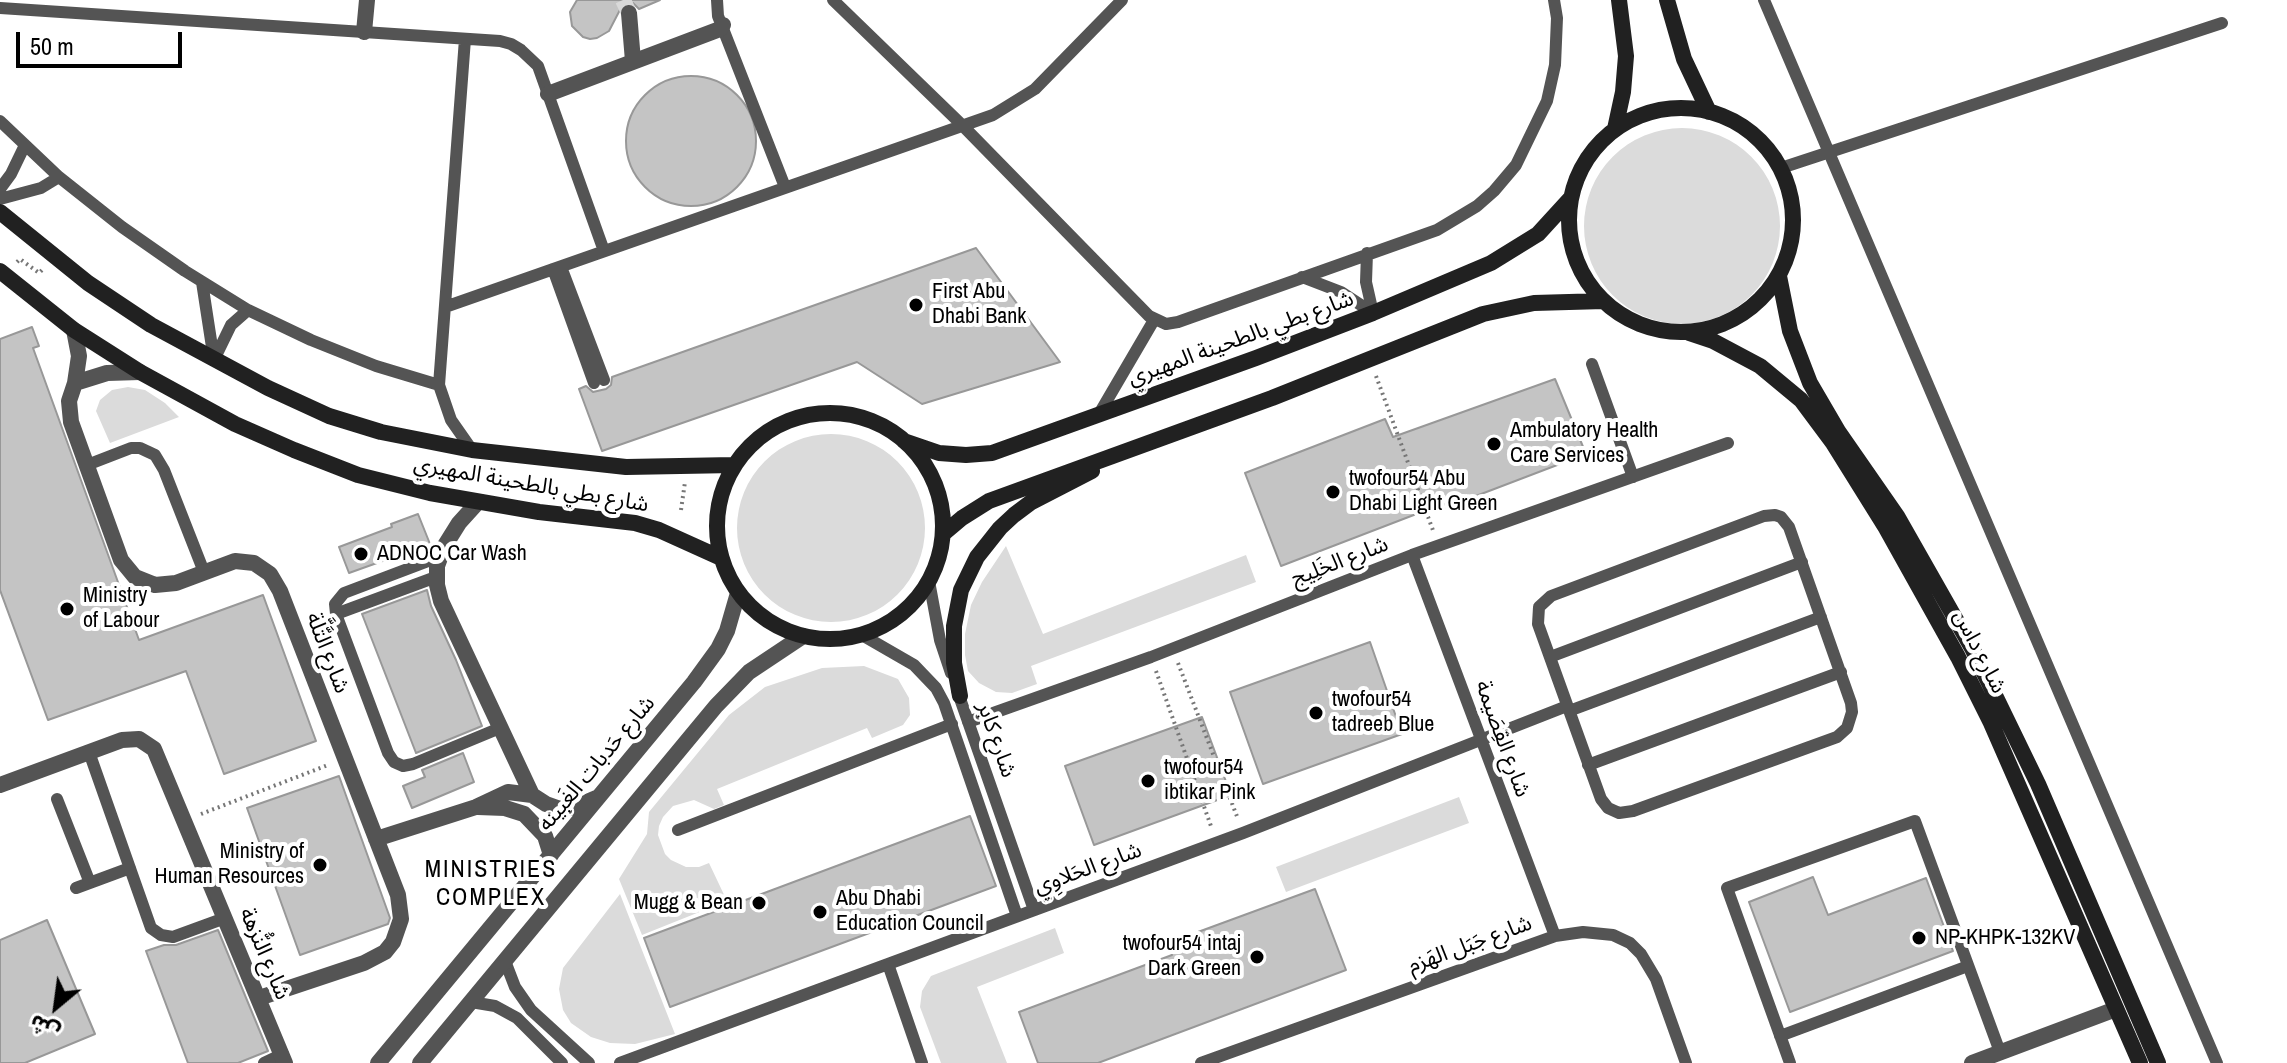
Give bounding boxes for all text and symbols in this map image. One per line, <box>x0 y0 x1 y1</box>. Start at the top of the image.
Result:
scale bar <box>20 16 186 66</box>
text: 50 m <box>30 30 74 62</box>
place label: First Abu Dhabi Bank <box>932 279 1026 330</box>
street label: شارع بطي بالطحينة المهيري <box>1125 286 1357 392</box>
marker: First Abu Dhabi Bank <box>907 296 925 314</box>
place label: Ambulatory Health Care Services <box>1510 418 1658 470</box>
marker: Ambulatory Health Care Services <box>1485 435 1503 453</box>
street label: شارع بطي بالطحينة المهيري <box>411 451 651 519</box>
place label: twofour54 Abu Dhabi Light Green <box>1349 466 1497 518</box>
marker: twofour54 Abu Dhabi Light Green <box>1324 483 1342 501</box>
street label: شارع الخَلِيج <box>1288 531 1392 593</box>
place label: ADNOC Car Wash <box>377 541 527 567</box>
marker: ADNOC Car Wash <box>352 545 370 563</box>
place label: Ministry of Labour <box>83 583 159 634</box>
marker: Ministry of Labour <box>58 600 76 618</box>
street label: شارع داس <box>1947 606 2011 698</box>
street label: شارع التَّلَّة <box>300 609 354 697</box>
street label: شارع القِصَيمة <box>1469 677 1535 801</box>
place label: twofour54 tadreeb Blue <box>1332 687 1434 738</box>
street label: شارع حَدبات الغَبينه <box>533 691 661 837</box>
street label: شارع كابر <box>971 699 1021 781</box>
marker: twofour54 tadreeb Blue <box>1307 704 1325 722</box>
place label: twofour54 ibtikar Pink <box>1164 755 1255 806</box>
marker: twofour54 ibtikar Pink <box>1139 772 1157 790</box>
street label: شارع الحَلاوِي <box>1031 837 1145 901</box>
place label: Ministry of Human Resources <box>155 839 304 890</box>
marker: Ministry of Human Resources <box>311 856 329 874</box>
district label: MINISTRIES COMPLEX <box>425 857 557 913</box>
place label: Abu Dhabi Education Council <box>836 886 983 938</box>
place label: Mugg & Bean <box>634 890 743 916</box>
marker: Mugg & Bean <box>750 894 768 912</box>
marker: Abu Dhabi Education Council <box>811 903 829 921</box>
street label: شارع النُّزهة <box>233 904 295 1004</box>
street label: شارع جَبَل الهَزم <box>1404 910 1536 980</box>
place label: NP-KHPK-132KV <box>1935 925 2075 951</box>
marker: NP-KHPK-132KV <box>1910 929 1928 947</box>
place label: twofour54 intaj Dark Green <box>1123 931 1241 982</box>
marker: twofour54 intaj Dark Green <box>1248 948 1266 966</box>
north arrow <box>16 967 96 1047</box>
text: ش <box>24 1008 65 1048</box>

